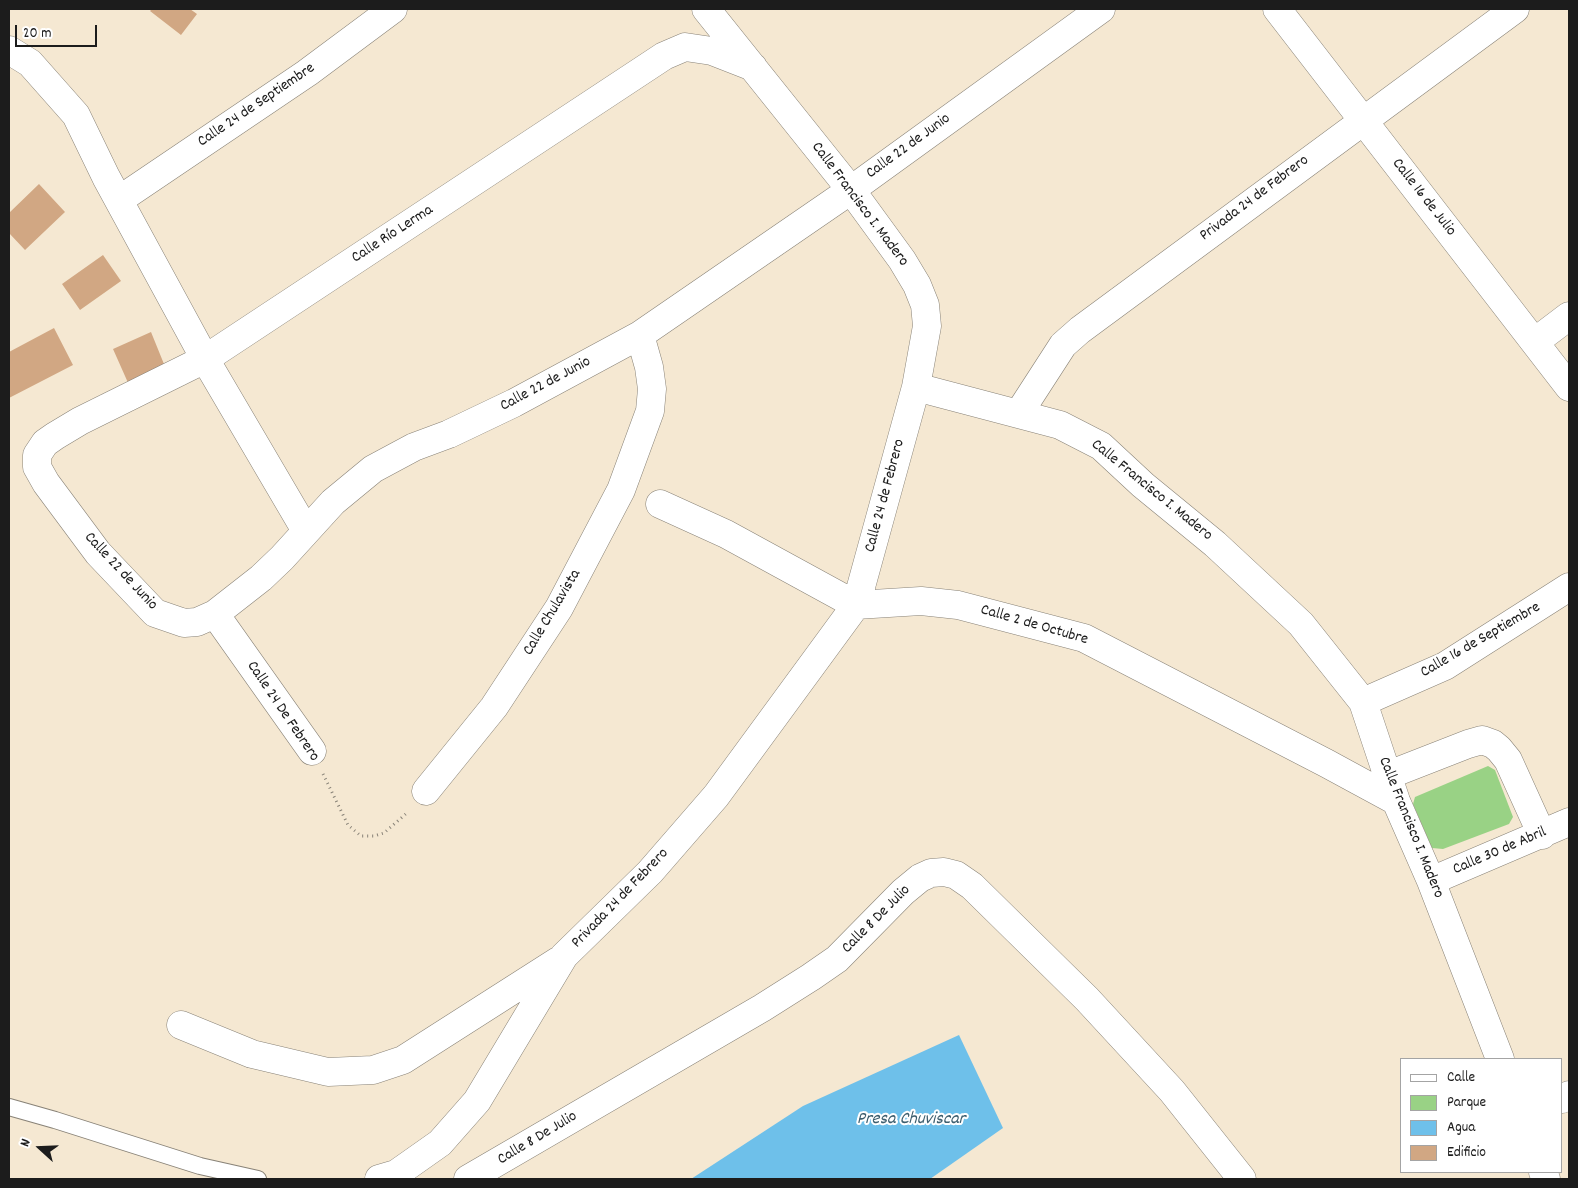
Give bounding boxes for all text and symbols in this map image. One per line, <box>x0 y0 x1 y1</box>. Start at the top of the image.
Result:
scale bar <box>18 15 100 47</box>
text: 20 m <box>23 23 51 45</box>
street label: Calle 24 de Septiembre <box>195 60 319 152</box>
street label: Calle 22 de Junio <box>863 110 955 184</box>
street label: Calle Francisco I. Madero <box>806 139 912 271</box>
street label: Privada 24 de Febrero <box>1197 152 1313 246</box>
street label: Calle 16 de Julio <box>1387 155 1459 241</box>
street label: Calle Río Lerma <box>349 202 437 268</box>
street label: Calle 22 de Junio <box>497 353 595 417</box>
street label: Calle Francisco I. Madero <box>1086 436 1216 546</box>
street label: Calle 24 de Febrero <box>862 437 910 555</box>
street label: Calle 22 de Junio <box>79 529 161 615</box>
street label: Calle Chulavista <box>520 567 586 659</box>
street label: Calle 16 de Septiembre <box>1418 599 1544 683</box>
street label: Calle 2 de Octubre <box>978 601 1090 651</box>
street label: Calle 24 De Febrero <box>241 658 323 766</box>
street label: Calle Francisco I. Madero <box>1373 755 1447 901</box>
street label: Calle 30 de Abril <box>1450 824 1550 880</box>
street label: Privada 24 de Febrero <box>568 845 674 953</box>
street label: Calle 8 De Julio <box>839 882 915 958</box>
legend <box>1400 1058 1563 1173</box>
text: Calle <box>1447 1067 1475 1089</box>
text: Parque <box>1447 1092 1486 1114</box>
street label: Calle 8 De Julio <box>495 1108 581 1170</box>
water label: Presa Chuviscar <box>857 1110 965 1132</box>
text: Agua <box>1447 1117 1475 1139</box>
north arrow <box>15 1123 65 1173</box>
text: N <box>15 1136 36 1150</box>
text: Edificio <box>1447 1142 1486 1164</box>

